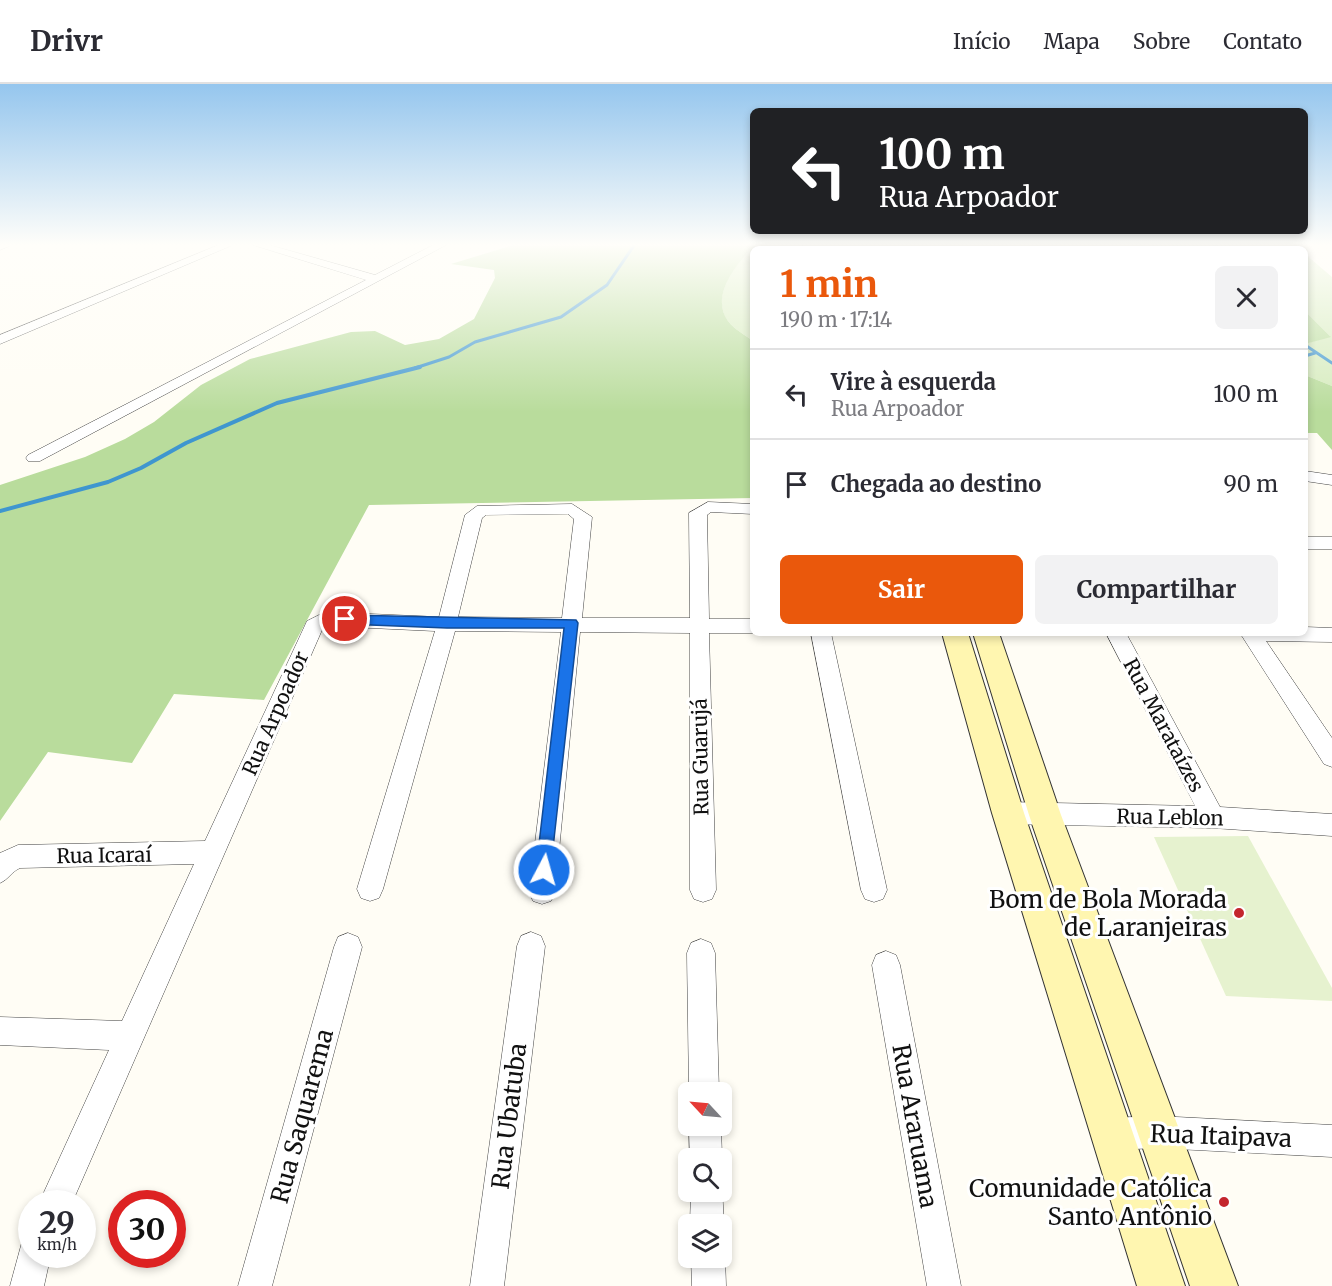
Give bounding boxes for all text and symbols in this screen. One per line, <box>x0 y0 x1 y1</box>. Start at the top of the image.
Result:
text: Drivr <box>30 23 103 59</box>
text: Início <box>953 28 1011 55</box>
text: Mapa <box>1044 28 1100 55</box>
text: Sobre <box>1133 28 1190 55</box>
text: Contato <box>1223 28 1302 55</box>
text: 100 m <box>879 128 1005 180</box>
icon: left <box>780 132 858 210</box>
text: Rua Arpoador <box>879 180 1059 214</box>
text: 1 min <box>780 262 878 307</box>
button: close <box>1215 266 1278 329</box>
text: 190 m · 17:14 <box>780 307 892 332</box>
text: Vire à esquerda <box>831 368 996 396</box>
icon: left <box>780 378 813 411</box>
text: 100 m <box>1213 380 1278 408</box>
text: Rua Arpoador <box>831 396 964 421</box>
icon: arrive <box>780 468 813 501</box>
text: Chegada ao destino <box>831 470 1041 498</box>
text: 90 m <box>1223 470 1278 498</box>
button: Sair <box>780 555 1023 624</box>
button: Compartilhar <box>1035 555 1278 624</box>
pin <box>319 593 370 644</box>
icon: arrive <box>328 602 361 635</box>
street label: Rua Arpoador <box>236 647 314 779</box>
street label: Rua Marataízes <box>1118 654 1210 796</box>
street label: Rua Guarujá <box>686 698 714 816</box>
street label: Rua Leblon <box>1116 804 1224 830</box>
position arrow <box>512 838 576 902</box>
street label: Rua Icaraí <box>56 842 152 868</box>
place label: Bom de Bola Morada de Laranjeiras <box>989 884 1227 943</box>
marker: Bom de Bola Morada de Laranjeiras <box>1232 906 1246 920</box>
street label: Rua Saquarema <box>264 1025 340 1207</box>
street label: Rua Ubatuba <box>485 1041 533 1191</box>
street label: Rua Araruama <box>885 1042 945 1210</box>
north arrow <box>678 1082 732 1136</box>
map controls <box>678 1082 732 1268</box>
street label: Rua Itaipava <box>1150 1118 1293 1154</box>
button: search <box>678 1148 732 1202</box>
place label: Comunidade Católica Santo Antônio <box>969 1173 1212 1232</box>
speed limit sign: 30 <box>108 1190 186 1268</box>
marker: Comunidade Católica Santo Antônio <box>1217 1195 1231 1209</box>
text: 29 <box>39 1203 75 1241</box>
button: layers <box>678 1214 732 1268</box>
text: km/h <box>37 1235 77 1254</box>

